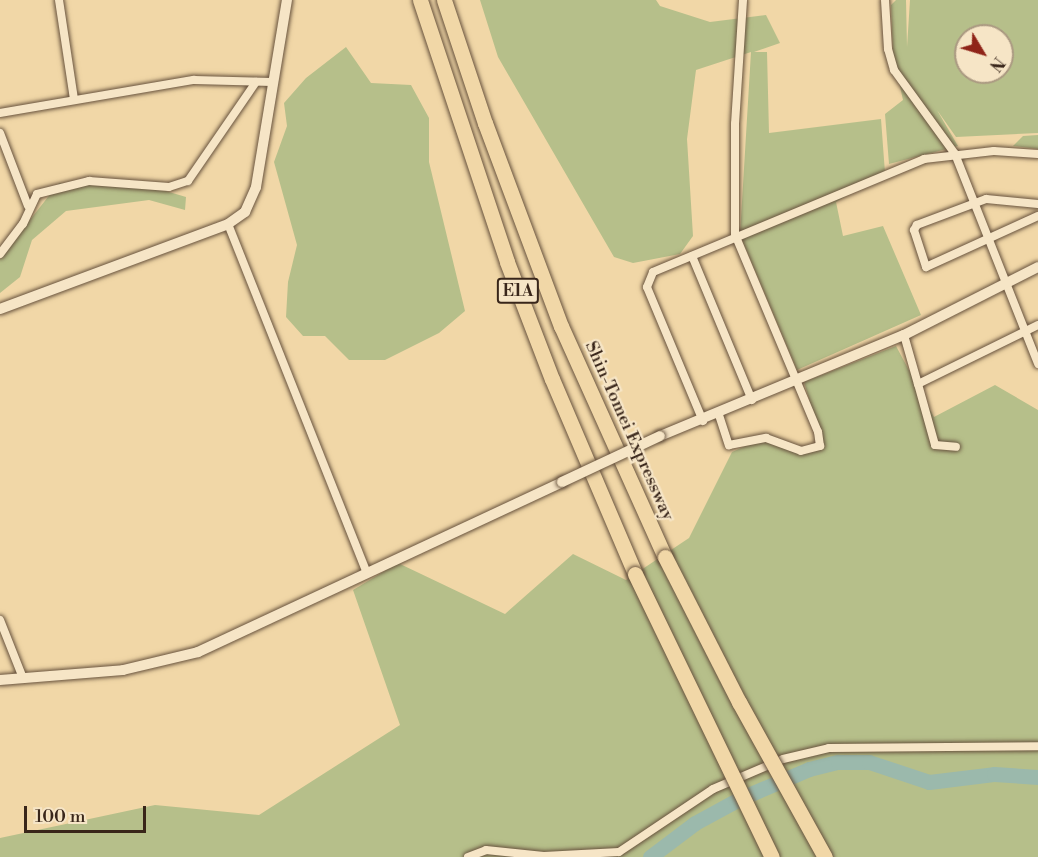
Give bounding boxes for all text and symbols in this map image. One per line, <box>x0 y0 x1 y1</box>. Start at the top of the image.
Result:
north arrow <box>954 24 1014 84</box>
text: N <box>985 53 1008 75</box>
road number: E1A <box>496 278 540 304</box>
street label: Shin-Tomei Expressway <box>580 338 678 524</box>
scale bar <box>27 794 148 832</box>
text: 100 m <box>35 805 86 828</box>

